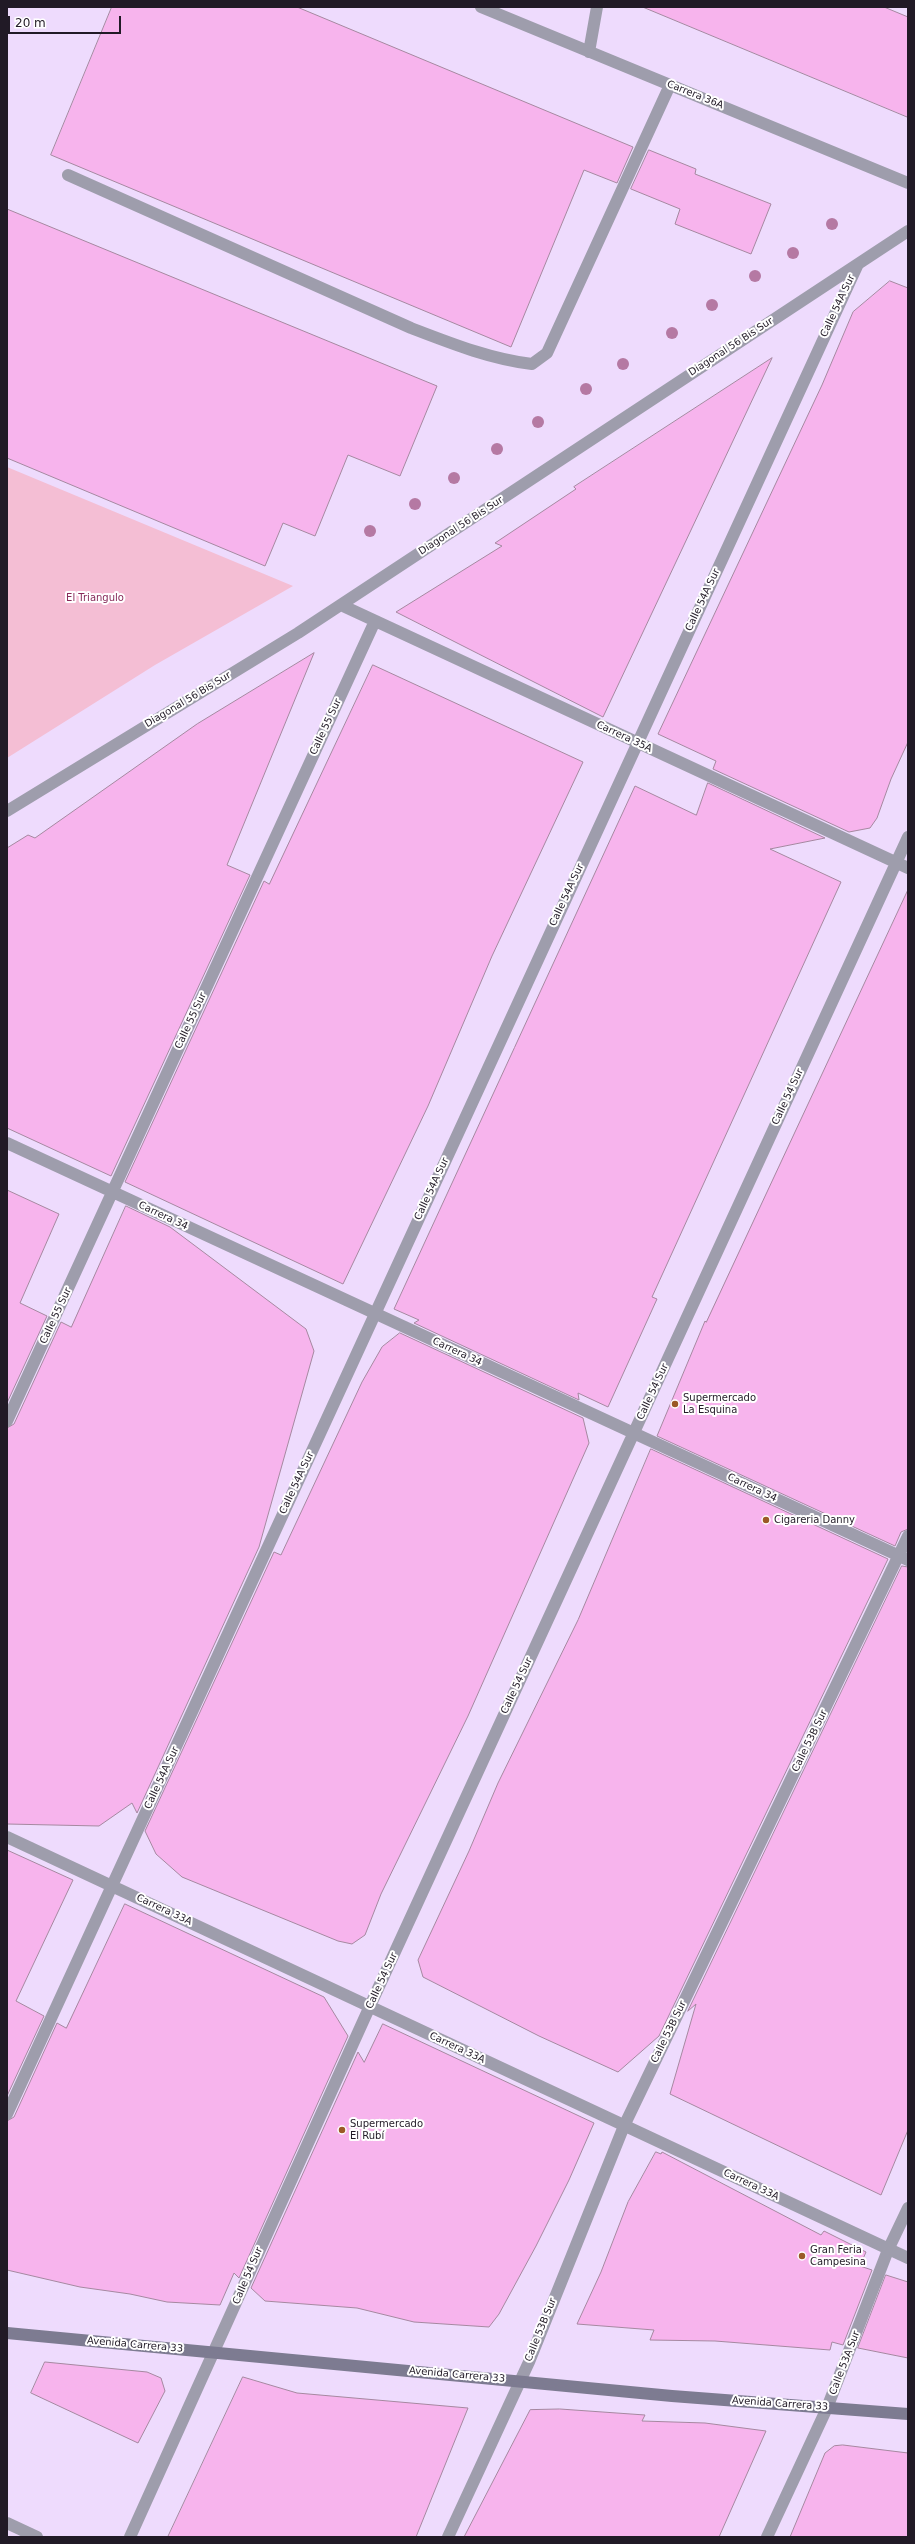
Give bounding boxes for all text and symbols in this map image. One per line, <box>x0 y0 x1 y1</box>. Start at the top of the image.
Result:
scale bar <box>10 8 123 34</box>
text: 20 m <box>15 16 46 30</box>
street label: Carrera 36A <box>665 78 725 112</box>
street label: Calle 54A Sur <box>818 273 858 339</box>
street label: Diagonal 56 Bis Sur <box>687 315 775 379</box>
street label: Diagonal 56 Bis Sur <box>417 494 505 558</box>
street label: Calle 54A Sur <box>683 567 723 633</box>
park label: El Triangulo <box>66 592 124 604</box>
street label: Diagonal 56 Bis Sur <box>143 670 233 730</box>
street label: Calle 55 Sur <box>308 697 344 757</box>
street label: Carrera 35A <box>594 719 654 755</box>
street label: Calle 54A Sur <box>547 862 587 928</box>
street label: Calle 55 Sur <box>173 991 209 1051</box>
street label: Calle 54 Sur <box>770 1067 806 1127</box>
street label: Calle 54A Sur <box>412 1156 452 1222</box>
street label: Carrera 34 <box>136 1199 190 1233</box>
street label: Calle 55 Sur <box>38 1286 74 1346</box>
street label: Carrera 34 <box>430 1335 484 1369</box>
street label: Calle 54 Sur <box>635 1362 671 1422</box>
place label: Supermercado La Esquina <box>683 1392 756 1416</box>
marker: Supermercado La Esquina <box>670 1399 680 1409</box>
street label: Calle 54A Sur <box>277 1450 317 1516</box>
street label: Carrera 34 <box>725 1471 779 1505</box>
place label: Cigareria Danny <box>774 1514 855 1526</box>
marker: Cigareria Danny <box>761 1515 771 1525</box>
street label: Calle 54 Sur <box>499 1656 535 1716</box>
street label: Calle 53B Sur <box>790 1708 830 1774</box>
street label: Calle 54A Sur <box>142 1745 182 1811</box>
street label: Carrera 33A <box>134 1892 194 1928</box>
street label: Calle 54 Sur <box>364 1951 400 2011</box>
street label: Calle 53B Sur <box>649 1999 689 2065</box>
street label: Carrera 33A <box>427 2030 487 2066</box>
place label: Supermercado El Rubí <box>350 2118 423 2142</box>
marker: Supermercado El Rubí <box>337 2125 347 2135</box>
street label: Carrera 33A <box>721 2167 781 2203</box>
place label: Gran Feria Campesina <box>810 2244 866 2268</box>
street label: Calle 54 Sur <box>231 2246 265 2306</box>
marker: Gran Feria Campesina <box>797 2251 807 2261</box>
street label: Calle 53B Sur <box>523 2296 559 2364</box>
street label: Calle 53A Sur <box>827 2329 863 2397</box>
street label: Avenida Carrera 33 <box>86 2335 184 2355</box>
street label: Avenida Carrera 33 <box>408 2365 506 2385</box>
street label: Avenida Carrera 33 <box>732 2395 828 2413</box>

